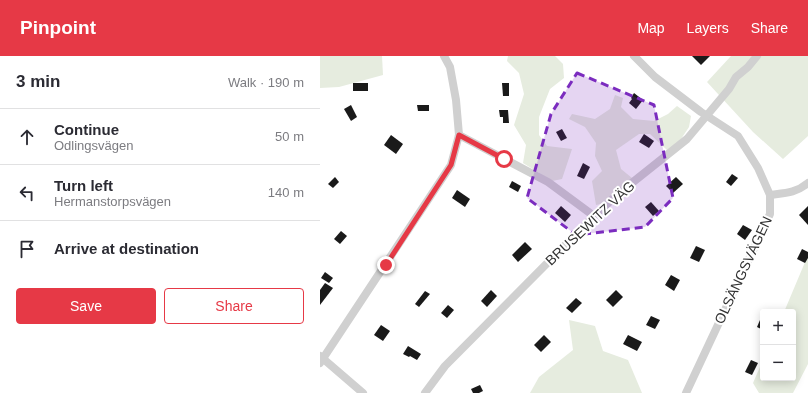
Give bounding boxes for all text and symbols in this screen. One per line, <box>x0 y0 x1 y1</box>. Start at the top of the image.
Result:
text: Pinpoint <box>20 17 96 38</box>
text: Map <box>637 20 665 36</box>
text: Layers <box>687 20 729 36</box>
text: Share <box>751 20 788 36</box>
text: 3 min <box>16 72 60 91</box>
text: Walk · 190 m <box>228 75 304 90</box>
text: Continue <box>54 121 119 138</box>
icon: ahead <box>16 126 38 148</box>
text: 50 m <box>275 129 304 144</box>
text: Odlingsvägen <box>54 138 134 153</box>
route start <box>495 150 513 168</box>
text: Turn left <box>54 177 113 194</box>
street label: BRUSEWITZ VÄG <box>542 178 638 268</box>
icon: left <box>16 182 38 204</box>
text: 140 m <box>268 185 304 200</box>
text: Hermanstorpsvägen <box>54 194 171 209</box>
street label: OLSÄNGSVÄGEN <box>711 214 775 326</box>
icon: arrive <box>16 238 38 260</box>
text: Arrive at destination <box>54 240 199 257</box>
route end <box>377 256 395 274</box>
button: Save <box>16 288 156 324</box>
button: Share <box>164 288 304 324</box>
map controls <box>760 309 796 381</box>
button: + <box>760 309 796 345</box>
button: − <box>760 345 796 381</box>

